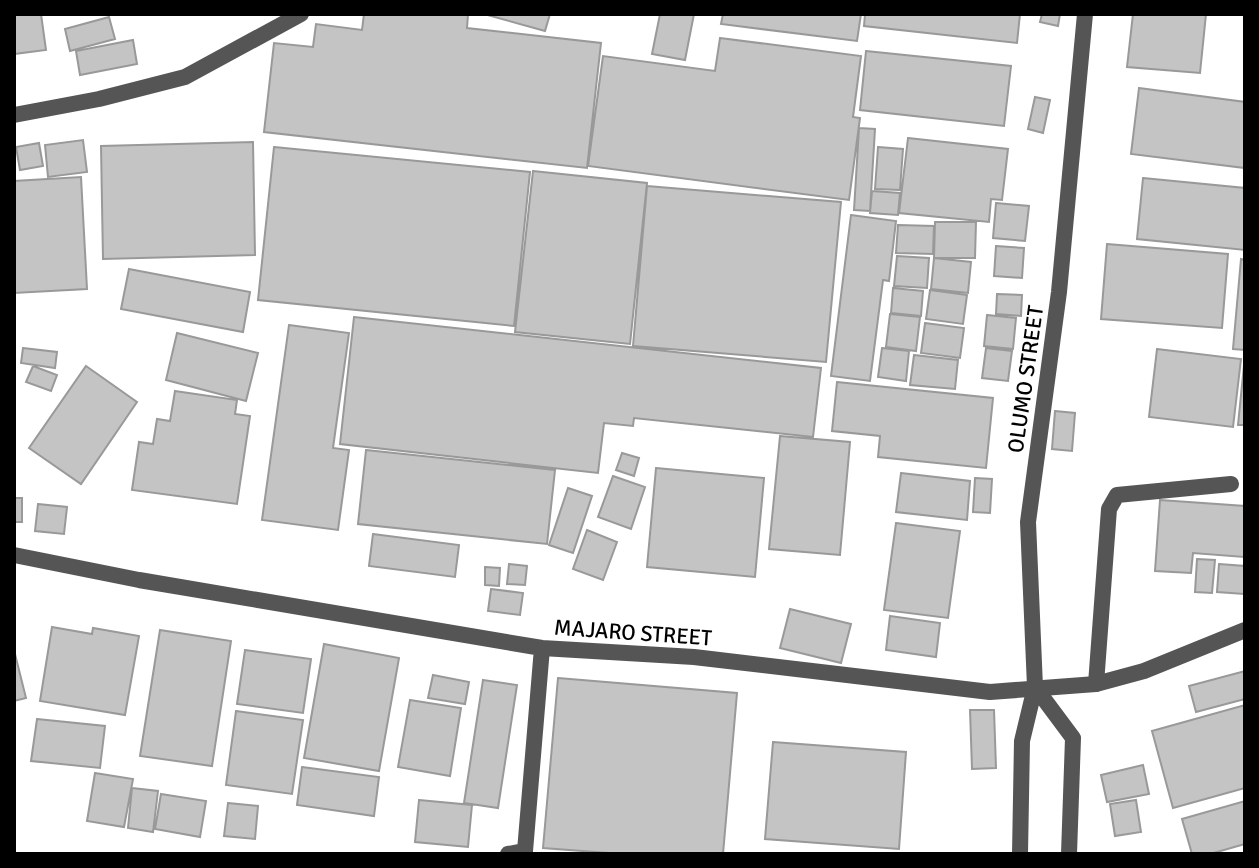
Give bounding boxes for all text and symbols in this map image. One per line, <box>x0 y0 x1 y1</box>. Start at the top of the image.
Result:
street label: OLUMO STREET <box>1002 304 1049 454</box>
street label: MAJARO STREET <box>553 614 713 651</box>

